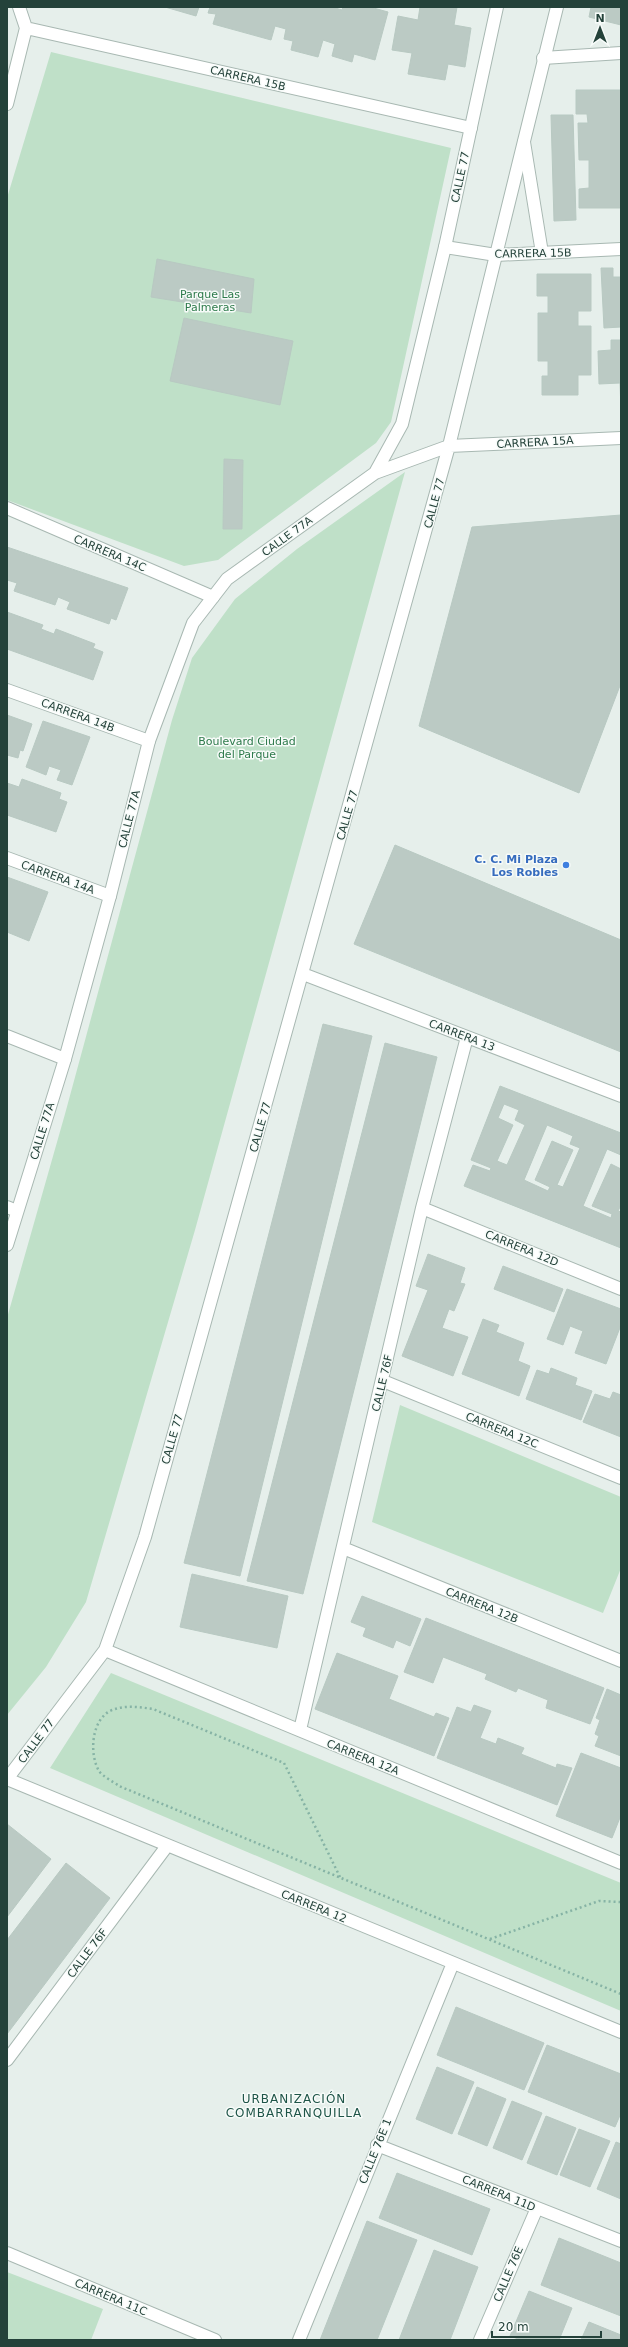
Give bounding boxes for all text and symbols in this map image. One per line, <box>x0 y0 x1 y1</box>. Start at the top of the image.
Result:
north arrow <box>580 8 620 48</box>
text: N <box>595 12 605 25</box>
street label: CARRERA 15B <box>209 63 287 94</box>
street label: CALLE 77 <box>449 150 472 204</box>
street label: CARRERA 15B <box>494 246 572 261</box>
park label: Parque Las Palmeras <box>180 288 240 314</box>
street label: CARRERA 15A <box>496 434 574 451</box>
street label: CALLE 77 <box>421 476 447 530</box>
street label: CALLE 77A <box>259 513 316 559</box>
street label: CARRERA 14C <box>72 532 148 575</box>
street label: CARRERA 14B <box>39 696 116 735</box>
park label: Boulevard Ciudad del Parque <box>198 735 296 761</box>
street label: CALLE 77A <box>116 788 143 850</box>
street label: CALLE 77 <box>334 788 361 842</box>
place label: C. C. Mi Plaza Los Robles <box>474 853 558 879</box>
street label: CARRERA 14A <box>19 858 97 897</box>
marker: C. C. Mi Plaza Los Robles <box>561 860 571 870</box>
street label: CARRERA 13 <box>427 1017 497 1054</box>
street label: CALLE 77A <box>28 1100 58 1161</box>
street label: CALLE 77 <box>247 1100 274 1154</box>
street label: CARRERA 12D <box>483 1228 560 1269</box>
street label: CALLE 76F <box>370 1353 395 1413</box>
street label: CARRERA 12C <box>464 1410 540 1451</box>
street label: CALLE 77 <box>159 1412 186 1466</box>
street label: CARRERA 12B <box>444 1585 520 1626</box>
street label: CALLE 77 <box>16 1717 57 1766</box>
street label: CARRERA 12A <box>325 1737 401 1778</box>
street label: CARRERA 12 <box>279 1887 349 1926</box>
street label: CALLE 76F <box>65 1926 110 1980</box>
district label: URBANIZACIÓN COMBARRANQUILLA <box>226 2091 362 2120</box>
street label: CALLE 76E 1 <box>356 2117 394 2186</box>
street label: CARRERA 11D <box>460 2173 537 2214</box>
street label: CALLE 76E <box>491 2245 526 2304</box>
street label: CARRERA 11C <box>73 2276 149 2319</box>
scale bar <box>492 2313 601 2339</box>
text: 20 m <box>498 2320 529 2334</box>

